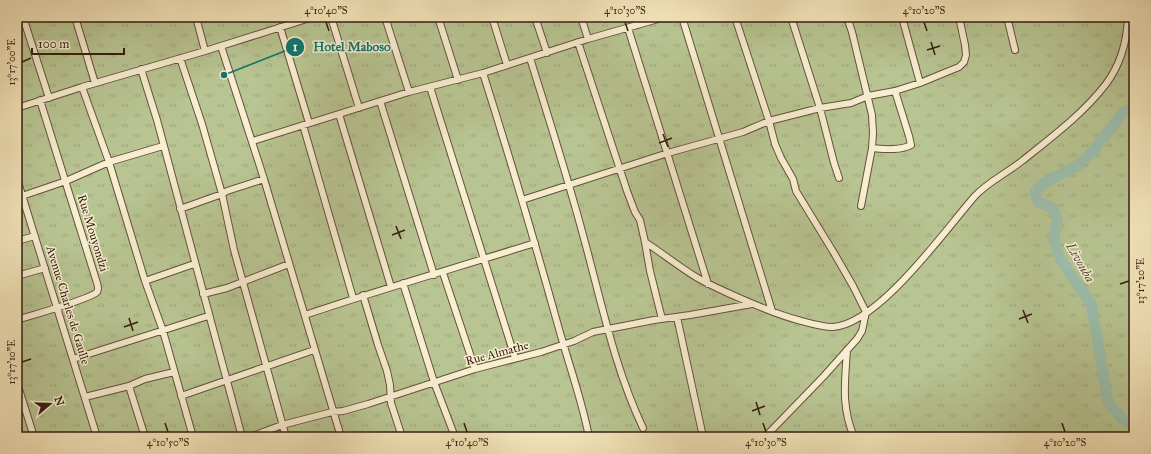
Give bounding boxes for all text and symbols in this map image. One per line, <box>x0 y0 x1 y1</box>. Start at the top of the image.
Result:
text: 4°10'40"S <box>304 5 348 17</box>
text: 4°10'30"S <box>604 5 646 17</box>
text: 4°10'20"S <box>903 5 946 17</box>
scale bar <box>32 30 124 56</box>
callout: Hotel Maboso <box>285 34 398 59</box>
text: 100 m <box>38 37 69 51</box>
text: 13°17'00"E <box>6 39 18 85</box>
text: Hotel Maboso <box>313 39 391 55</box>
text: 1 <box>293 40 298 54</box>
street label: Rue Mouyondzi <box>75 193 112 274</box>
water label: Livouba <box>1062 239 1098 285</box>
street label: Avenue Charles de Gaulle <box>43 243 93 366</box>
text: 13°17'20"E <box>1135 258 1147 304</box>
street label: Rue Almathe <box>464 338 530 368</box>
text: 13°17'10"E <box>6 340 18 384</box>
north arrow <box>30 384 70 424</box>
text: N <box>51 394 67 408</box>
text: 4°10'50"S <box>147 437 189 449</box>
text: 4°10'40"S <box>445 437 489 449</box>
text: 4°10'30"S <box>745 437 787 449</box>
text: 4°10'20"S <box>1044 437 1087 449</box>

